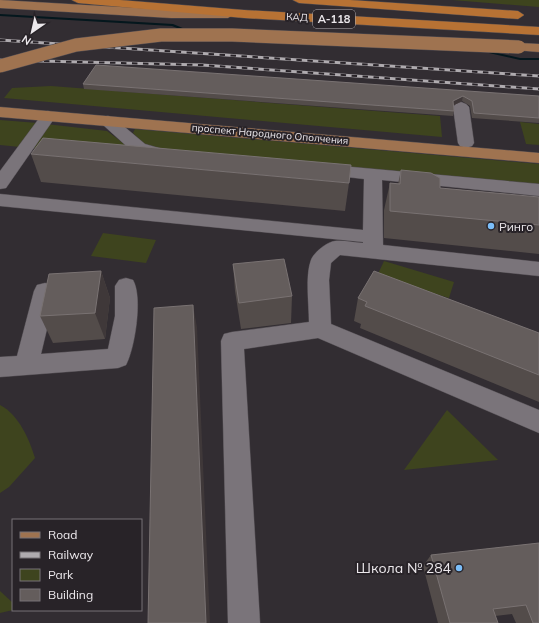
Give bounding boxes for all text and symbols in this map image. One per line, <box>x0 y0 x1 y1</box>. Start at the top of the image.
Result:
street label: КАД <box>286 10 308 24</box>
road number: А-118 <box>313 10 355 28</box>
north arrow <box>12 12 52 52</box>
text: N <box>19 32 34 48</box>
street label: проспект Народного Ополчения <box>191 121 349 147</box>
place label: Ринго <box>499 219 533 234</box>
marker: Ринго <box>486 221 496 231</box>
legend <box>12 519 142 611</box>
text: Road <box>48 527 77 542</box>
text: Railway <box>48 547 94 562</box>
place label: Школа № 284 <box>356 559 452 577</box>
marker: Школа № 284 <box>454 563 464 573</box>
text: Park <box>48 567 74 582</box>
text: Building <box>48 587 93 602</box>

